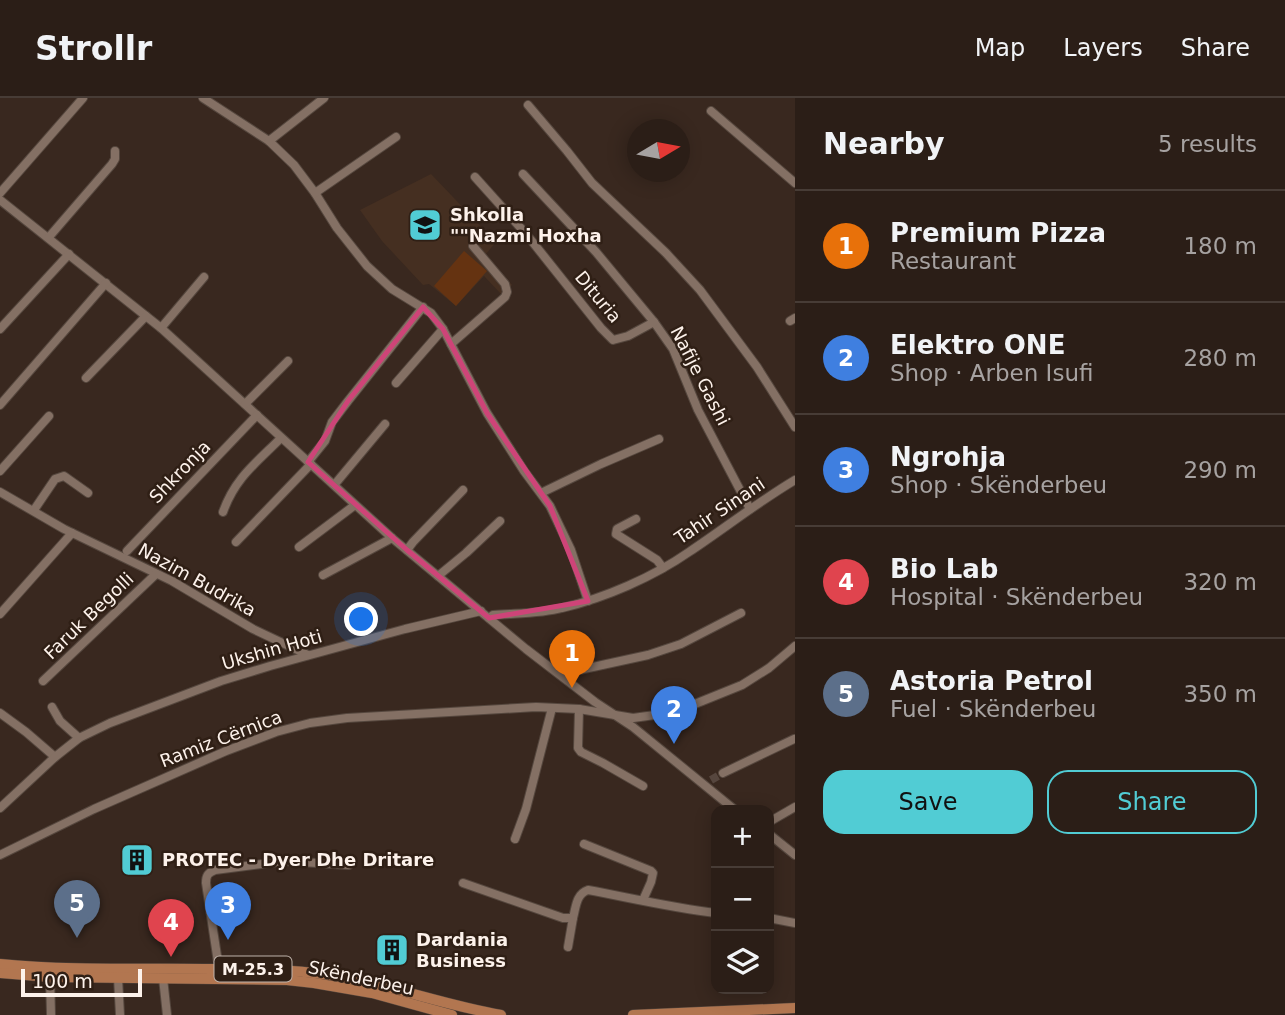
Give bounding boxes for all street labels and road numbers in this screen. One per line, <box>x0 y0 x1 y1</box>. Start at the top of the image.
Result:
street label: Dituria <box>571 267 626 327</box>
street label: Nafije Gashi <box>666 323 734 429</box>
street label: Shkronja <box>145 436 215 507</box>
street label: Tahir Sinani <box>670 473 769 549</box>
street label: Nazim Budrika <box>135 539 260 620</box>
street label: Faruk Begolli <box>40 568 138 663</box>
street label: Ukshin Hoti <box>219 625 324 674</box>
street label: Ramiz Cërnica <box>157 706 285 771</box>
road number: M-25.3 <box>215 956 292 982</box>
street label: Skënderbeu <box>306 956 416 999</box>

